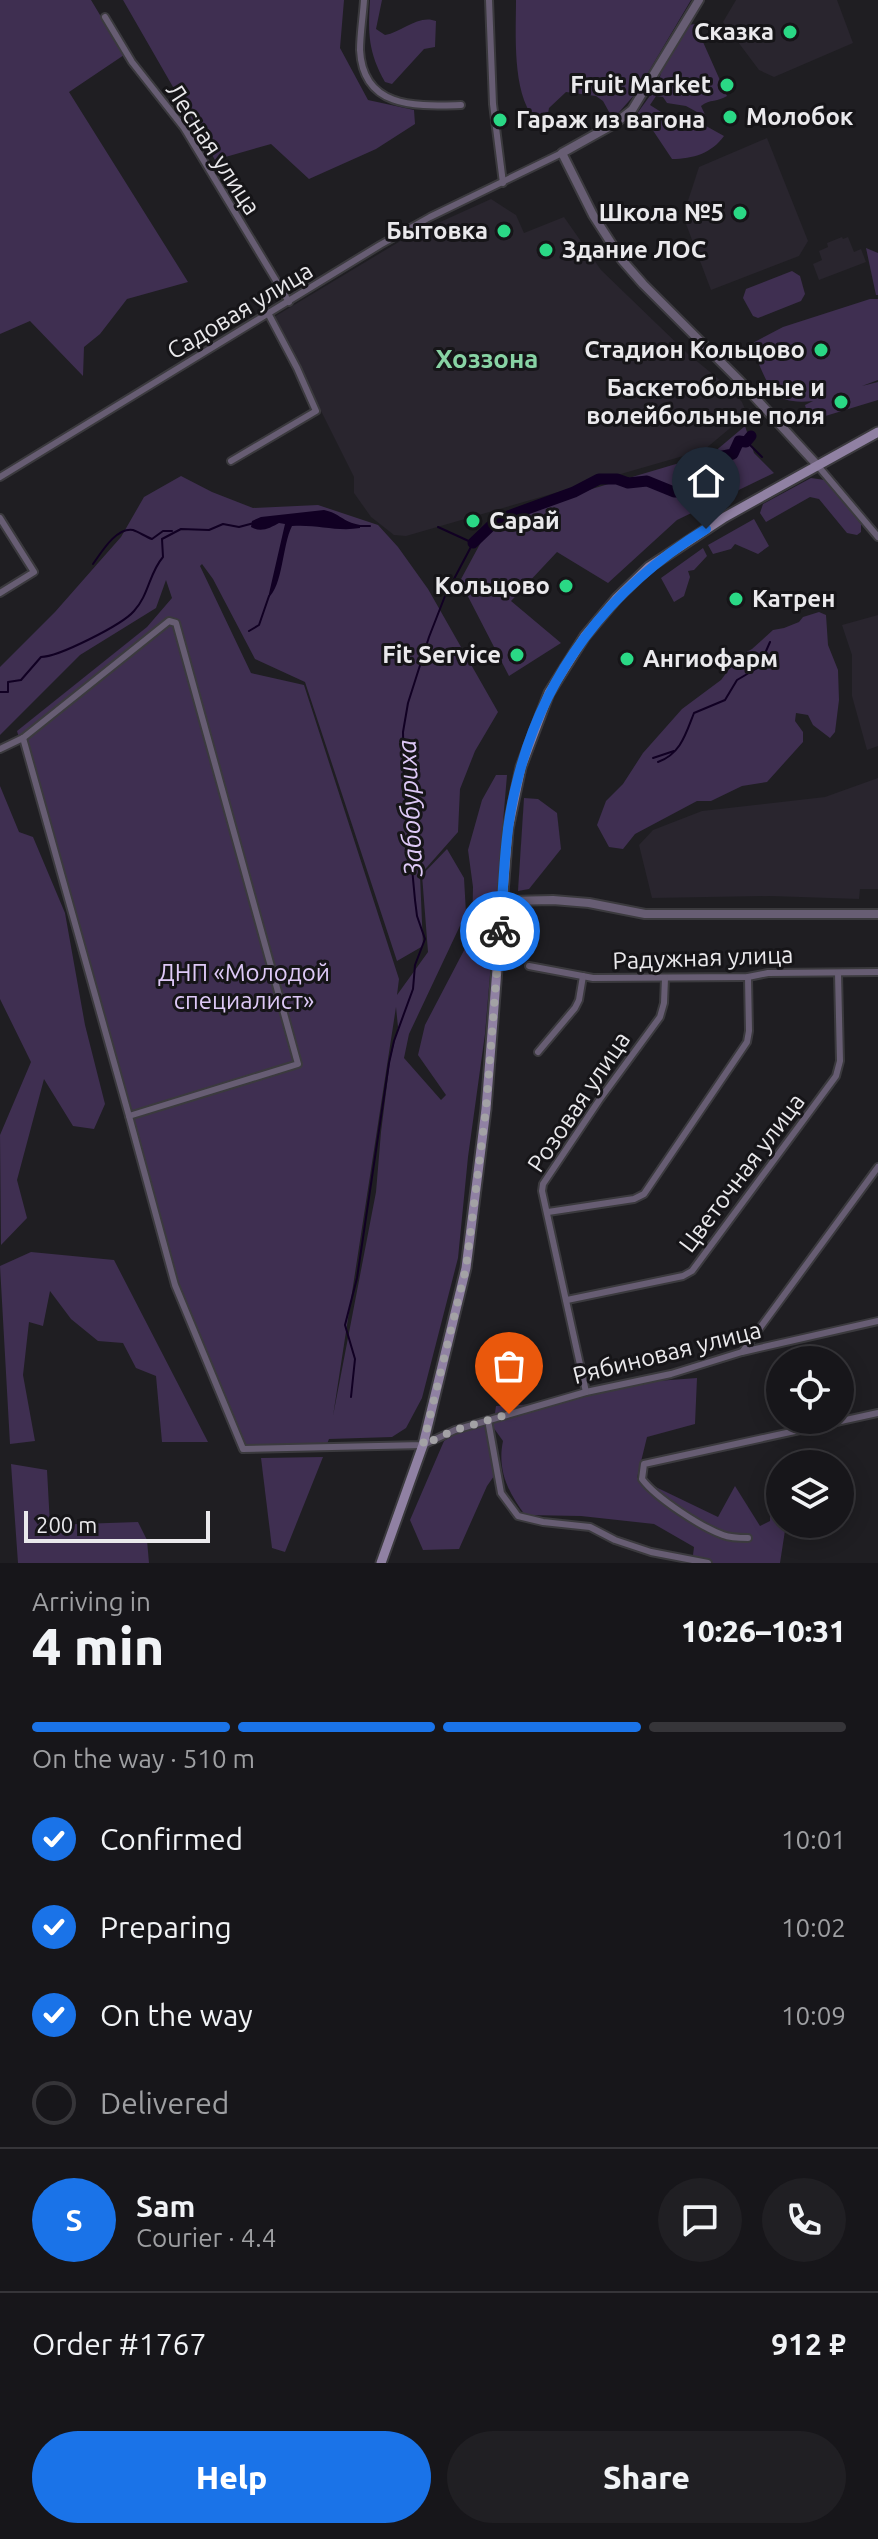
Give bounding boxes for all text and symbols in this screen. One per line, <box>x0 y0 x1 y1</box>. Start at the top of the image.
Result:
place label: Сказка <box>694 18 774 45</box>
marker: Сказка <box>781 23 799 41</box>
place label: Fruit Market <box>570 71 711 98</box>
marker: Fruit Market <box>718 76 736 94</box>
street label: Лесная улица <box>161 78 266 220</box>
place label: Молобок <box>746 103 854 130</box>
place label: Гараж из вагона <box>516 106 705 133</box>
marker: Молобок <box>721 108 739 126</box>
marker: Гараж из вагона <box>491 111 509 129</box>
place label: Школа №5 <box>599 199 724 226</box>
marker: Школа №5 <box>731 204 749 222</box>
place label: Бытовка <box>386 217 488 244</box>
marker: Бытовка <box>495 222 513 240</box>
place label: Здание ЛОС <box>562 236 706 263</box>
marker: Здание ЛОС <box>537 241 555 259</box>
street label: Садовая улица <box>162 257 317 365</box>
place label: Стадион Кольцово <box>584 336 805 363</box>
marker: Стадион Кольцово <box>812 341 830 359</box>
district label: Хоззона <box>436 344 538 373</box>
place label: Баскетобольные и волейбольные поля <box>586 374 825 429</box>
marker: Баскетобольные и волейбольные поля <box>832 393 850 411</box>
pin <box>672 447 740 529</box>
icon: home <box>684 459 728 503</box>
place label: Сарай <box>489 507 560 534</box>
marker: Сарай <box>464 512 482 530</box>
place label: Кольцово <box>434 572 550 599</box>
marker: Кольцово <box>557 577 575 595</box>
place label: Катрен <box>752 585 835 612</box>
marker: Катрен <box>727 590 745 608</box>
place label: Fit Service <box>382 641 501 668</box>
place label: Ангиофарм <box>643 645 778 672</box>
marker: Fit Service <box>508 646 526 664</box>
marker: Ангиофарм <box>618 650 636 668</box>
water label: Забобуриха <box>391 739 428 878</box>
courier <box>460 891 540 971</box>
icon: bike <box>478 909 522 953</box>
street label: Радужная улица <box>612 941 794 974</box>
park label: ДНП «Молодой специалист» <box>158 959 330 1014</box>
street label: Розовая улица <box>522 1027 635 1177</box>
street label: Цветочная улица <box>673 1088 810 1257</box>
street label: Рябиновая улица <box>570 1316 764 1389</box>
pin <box>475 1332 543 1414</box>
icon: bag <box>487 1344 531 1388</box>
map controls <box>766 1346 854 1538</box>
button: locate <box>766 1346 854 1434</box>
button: layers <box>766 1450 854 1538</box>
scale bar <box>24 1507 210 1543</box>
text: 200 m <box>36 1512 97 1537</box>
text: Arriving in <box>32 1587 151 1616</box>
text: 10:26–10:31 <box>681 1614 846 1648</box>
text: 4 min <box>32 1617 164 1675</box>
text: On the way · 510 m <box>32 1744 255 1773</box>
icon: check <box>32 1817 76 1861</box>
text: Confirmed <box>100 1822 243 1856</box>
text: 10:01 <box>781 1825 846 1854</box>
icon: check <box>32 1905 76 1949</box>
text: Preparing <box>100 1910 232 1944</box>
text: 10:02 <box>781 1913 846 1942</box>
icon: check <box>32 1993 76 2037</box>
text: On the way <box>100 1998 253 2032</box>
text: 10:09 <box>781 2001 846 2030</box>
text: Delivered <box>100 2086 229 2120</box>
button: chat <box>658 2178 742 2262</box>
button: phone <box>762 2178 846 2262</box>
text: Sam <box>136 2189 195 2223</box>
text: S <box>65 2203 83 2237</box>
text: Courier · 4.4 <box>136 2223 276 2252</box>
text: Order #1767 <box>32 2327 206 2361</box>
text: 912 ₽ <box>771 2327 846 2361</box>
button: Help <box>32 2431 431 2523</box>
button: Share <box>447 2431 846 2523</box>

